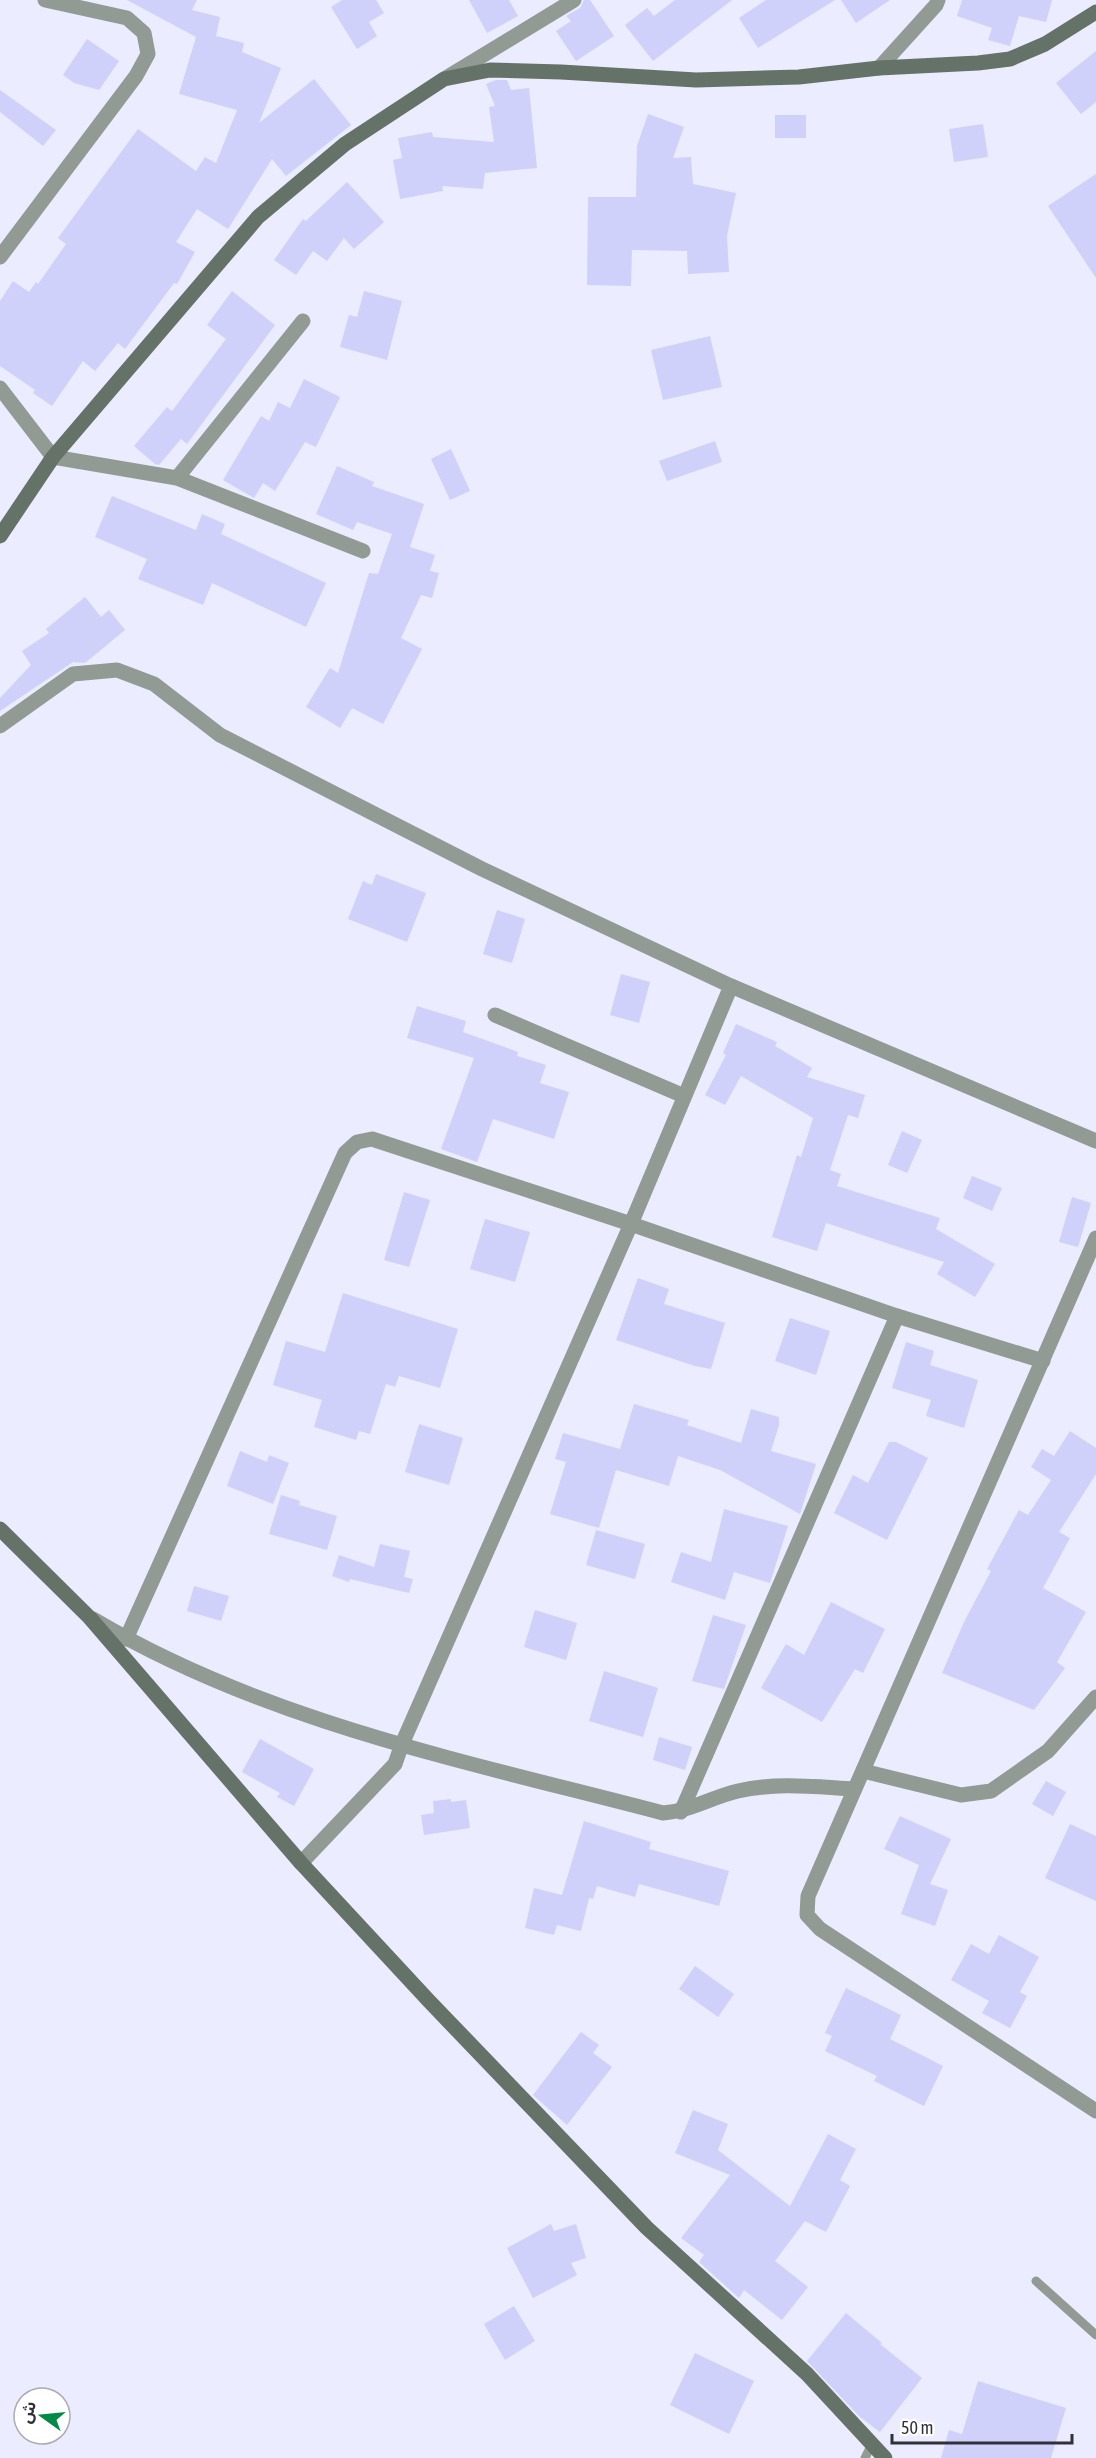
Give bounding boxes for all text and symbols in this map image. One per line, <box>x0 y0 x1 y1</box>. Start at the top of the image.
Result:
north arrow <box>12 2386 72 2446</box>
text: ش <box>16 2399 40 2425</box>
scale bar <box>892 2407 1072 2445</box>
text: 50 m <box>901 2417 933 2438</box>

